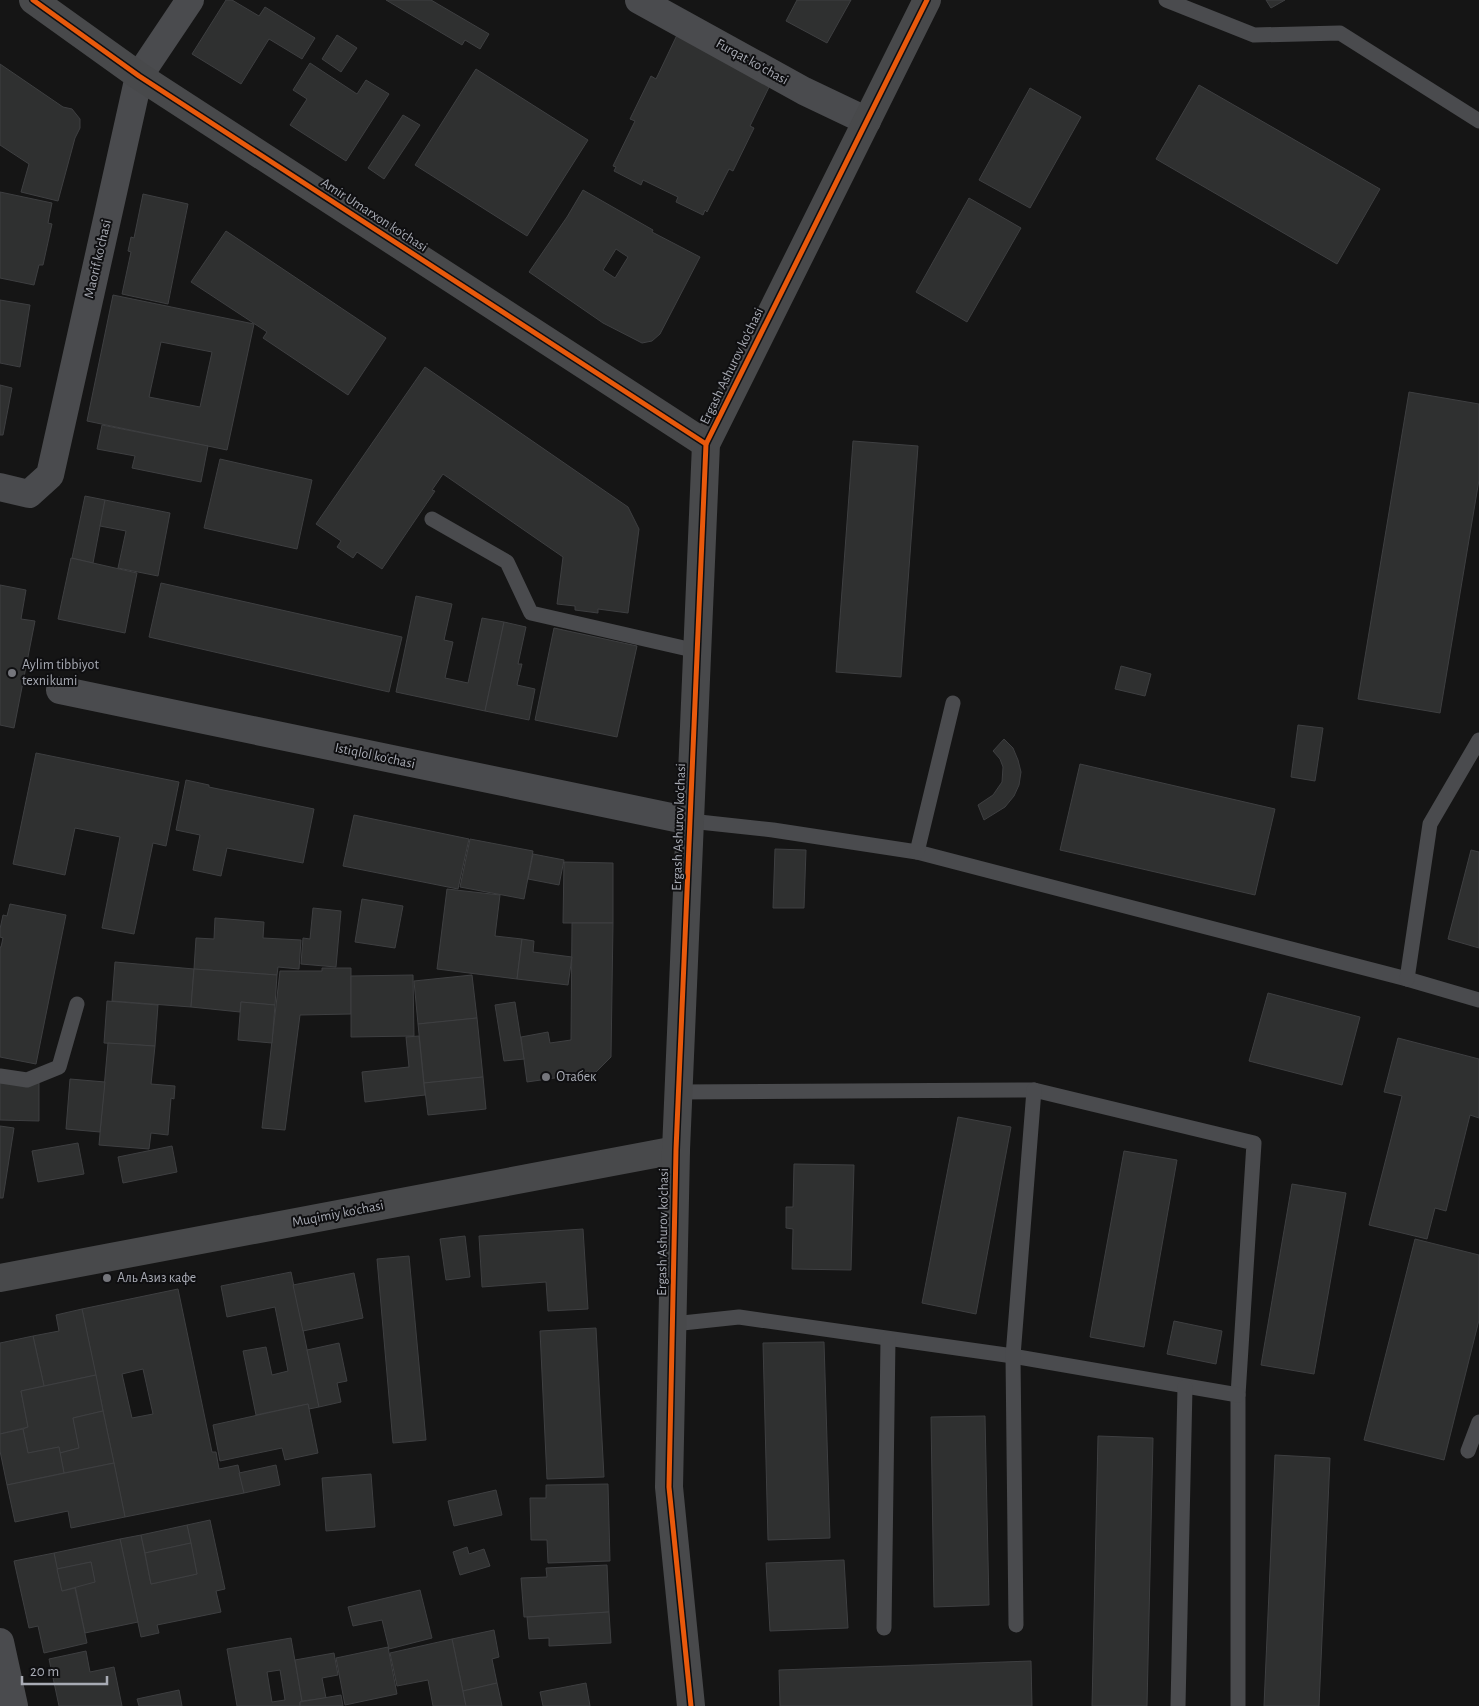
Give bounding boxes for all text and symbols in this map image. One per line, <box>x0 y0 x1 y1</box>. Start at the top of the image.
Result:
street label: Furqat koʻchasi <box>713 36 791 88</box>
street label: Amir Umarxon ko'chasi <box>318 175 430 255</box>
street label: Maorif ko'chasi <box>82 218 114 300</box>
street label: Ergash Ashurov ko'chasi <box>698 306 766 426</box>
place label: Aylim tibbiyot texnikumi <box>22 658 99 688</box>
marker: Aylim tibbiyot texnikumi <box>6 667 18 679</box>
street label: Istiqlol ko'chasi <box>334 741 416 771</box>
street label: Ergash Ashurov ko'chasi <box>670 763 688 891</box>
place label: Отабек <box>556 1070 597 1084</box>
marker: Отабек <box>540 1071 552 1083</box>
street label: Ergash Ashurov ko'chasi <box>655 1168 671 1296</box>
street label: Muqimiy ko'chasi <box>291 1198 385 1230</box>
place label: Аль Азиз кафе <box>117 1271 196 1285</box>
marker: Аль Азиз кафе <box>101 1272 113 1284</box>
scale bar <box>22 1654 108 1686</box>
text: 20 m <box>30 1664 59 1679</box>

